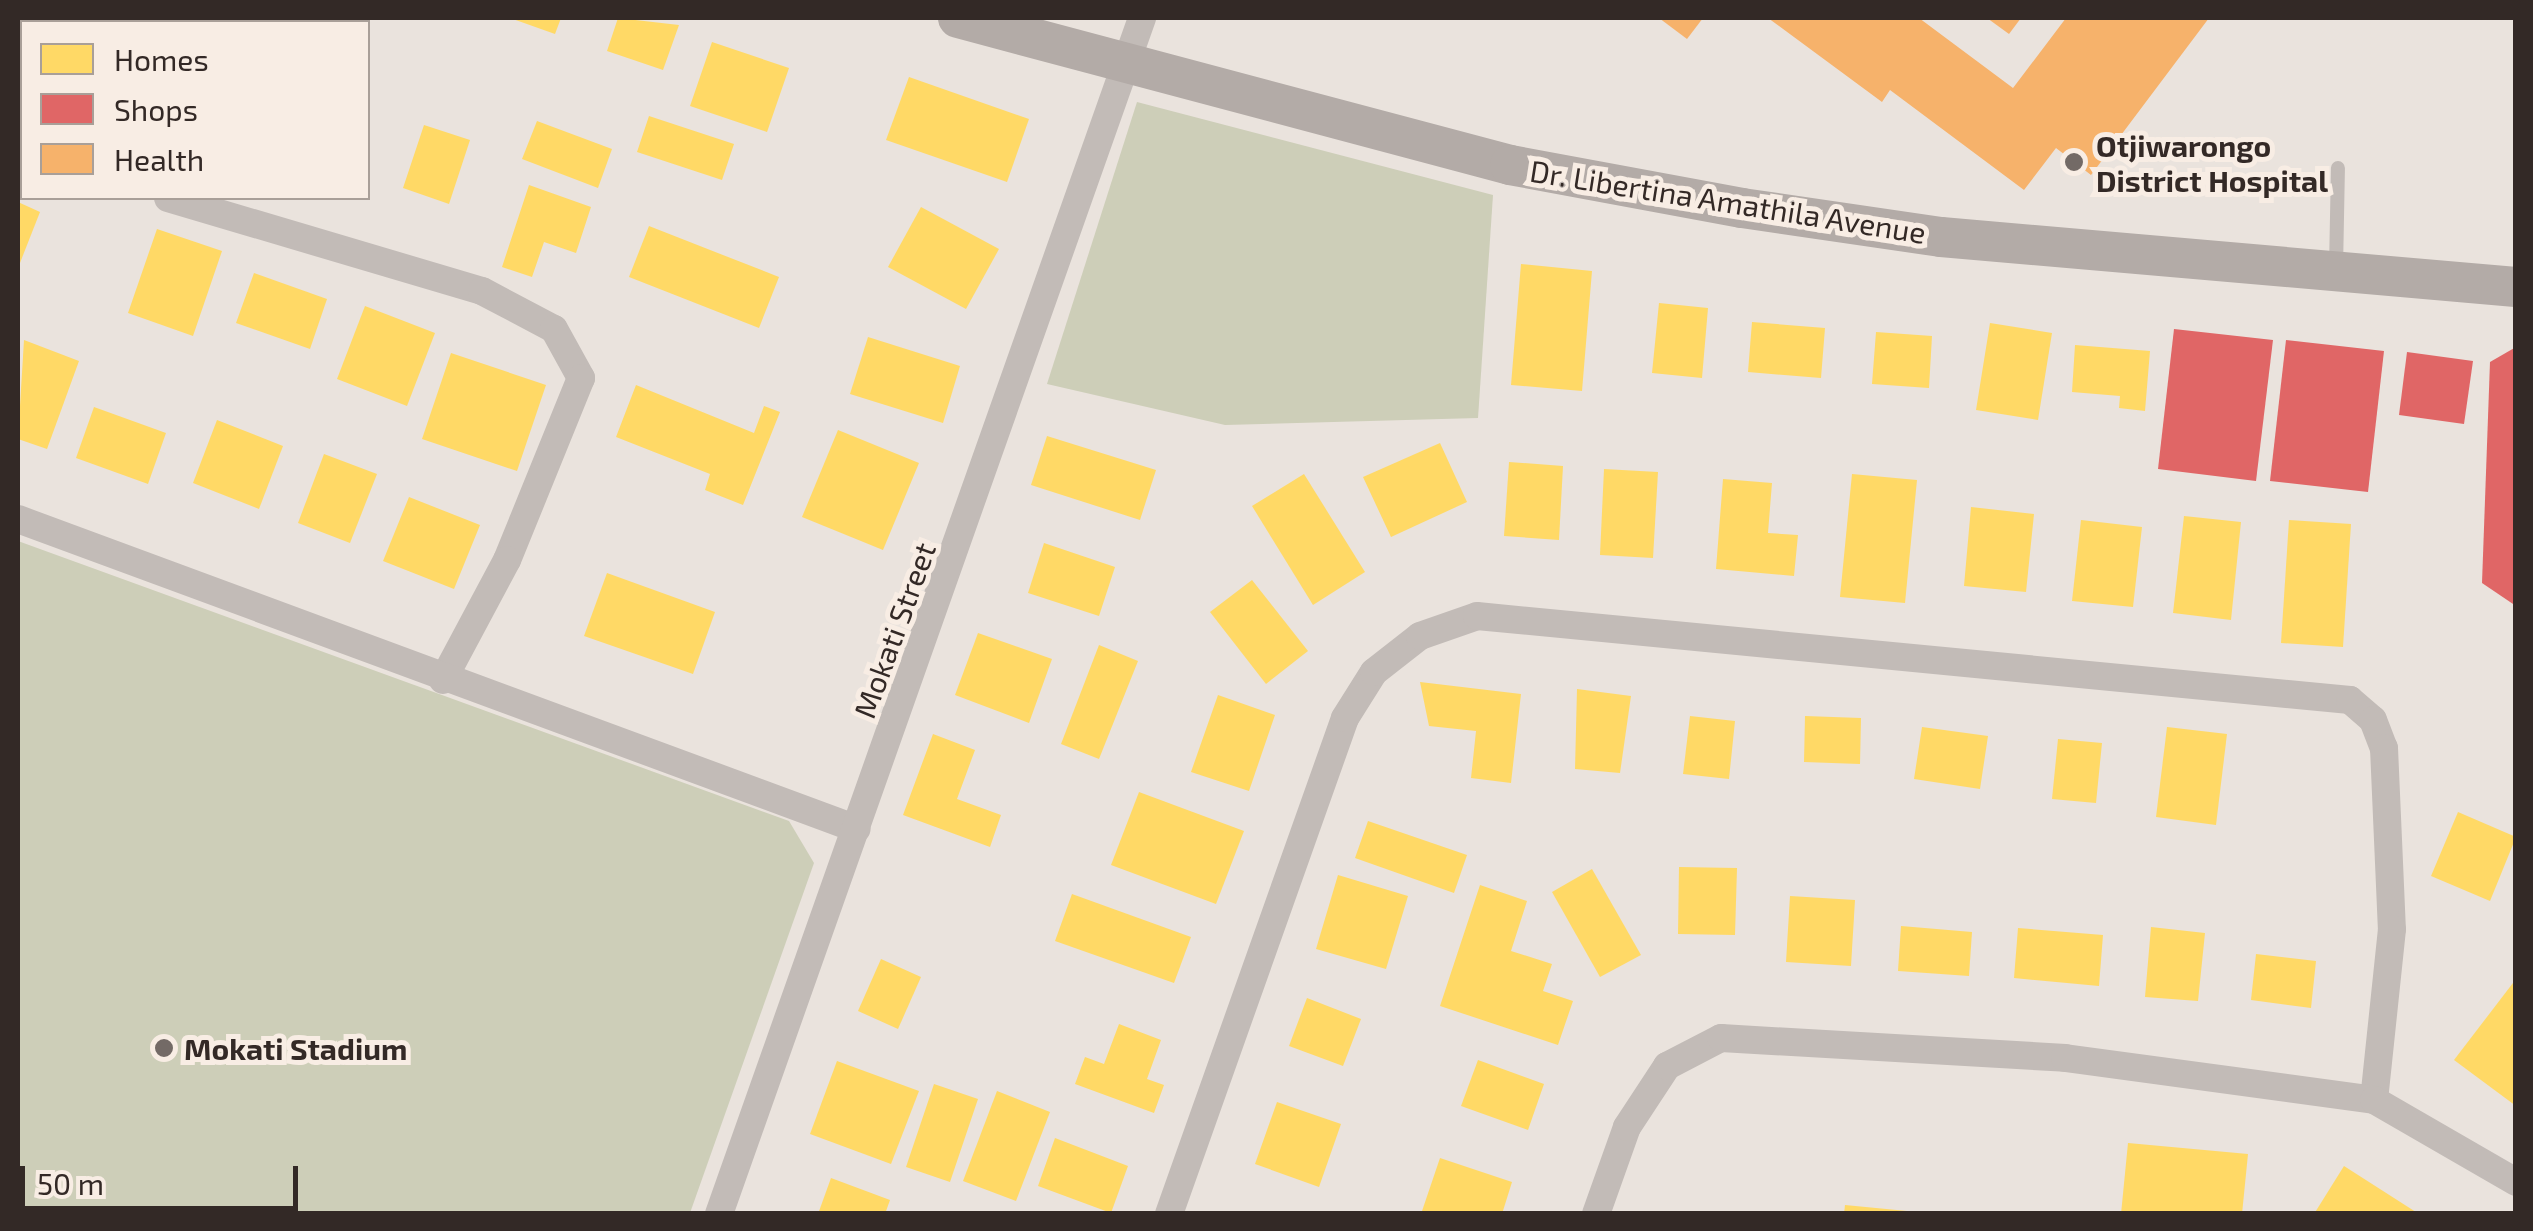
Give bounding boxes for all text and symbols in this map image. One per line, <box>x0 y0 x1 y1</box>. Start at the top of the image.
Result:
legend <box>20 20 370 200</box>
text: Homes <box>114 41 209 77</box>
text: Shops <box>114 91 198 127</box>
place label: Otjiwarongo District Hospital <box>2096 127 2328 198</box>
text: Health <box>114 141 204 177</box>
marker: Otjiwarongo District Hospital <box>2061 149 2087 175</box>
street label: Dr. Libertina Amathila Avenue <box>1527 152 1929 250</box>
street label: Mokati Street <box>846 537 942 723</box>
place label: Mokati Stadium <box>184 1030 407 1066</box>
marker: Mokati Stadium <box>153 1037 175 1059</box>
scale bar <box>25 1146 302 1208</box>
text: 50 m <box>37 1165 104 1201</box>

